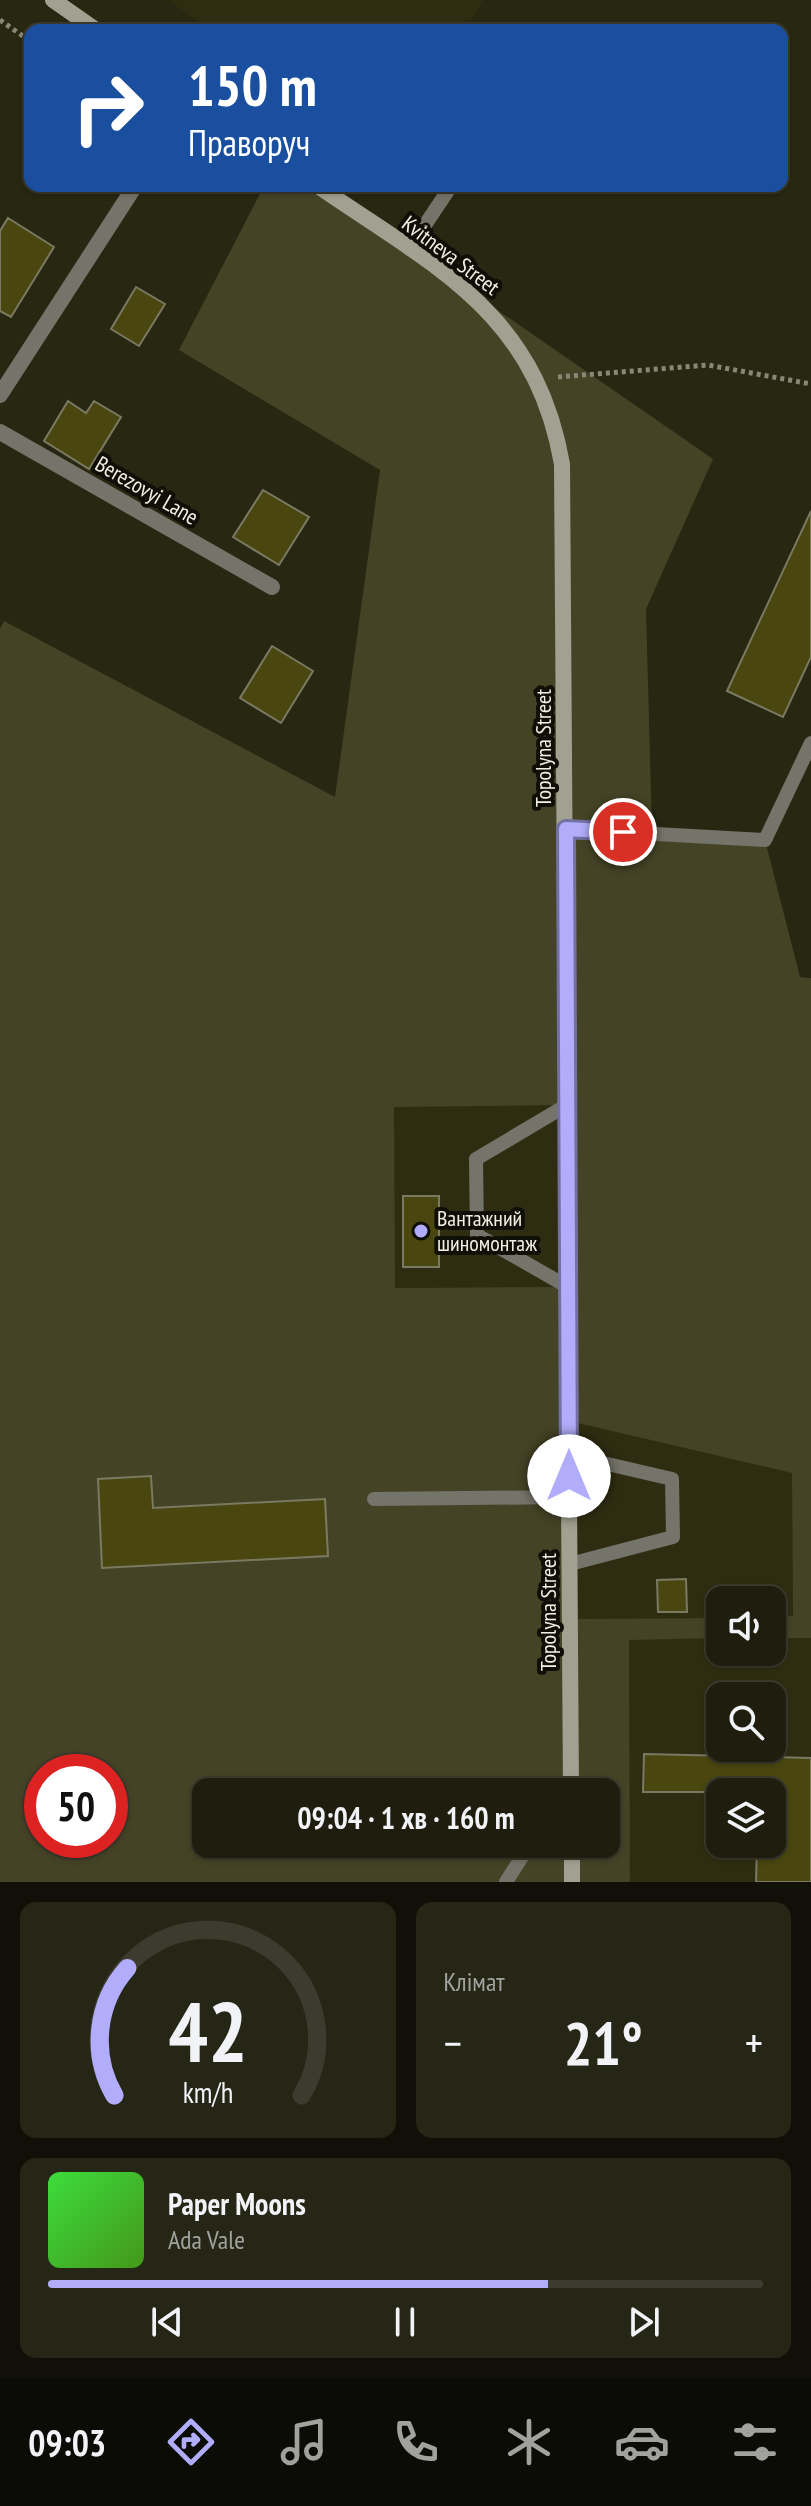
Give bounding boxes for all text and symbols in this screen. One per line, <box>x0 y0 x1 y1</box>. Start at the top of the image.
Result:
text: 150 m <box>188 49 317 121</box>
icon: right <box>56 56 160 160</box>
text: Праворуч <box>188 119 310 166</box>
street label: Kvitneva Street <box>397 209 505 301</box>
street label: Berezovyi Lane <box>91 449 203 531</box>
street label: Topolyna Street <box>529 689 557 807</box>
pin <box>589 798 657 866</box>
icon: arrive <box>601 810 645 854</box>
place label: Вантажний шиномонтаж <box>437 1204 537 1257</box>
marker: Вантажний шиномонтаж <box>412 1222 430 1240</box>
position arrow <box>527 1434 611 1518</box>
street label: Topolyna Street <box>534 1553 562 1671</box>
map controls <box>706 1586 786 1858</box>
button: sound <box>706 1586 786 1666</box>
button: search <box>706 1682 786 1762</box>
speed limit sign: 50 <box>24 1754 128 1858</box>
button: layers <box>706 1778 786 1858</box>
text: 09:04 · 1 хв · 160 m <box>297 1798 515 1837</box>
text: Клімат <box>444 1965 505 1998</box>
text: 42 <box>168 1977 248 2085</box>
text: 21° <box>564 2004 643 2082</box>
text: − <box>444 2014 462 2071</box>
text: + <box>745 2014 763 2071</box>
text: km/h <box>182 2074 233 2111</box>
text: Paper Moons <box>168 2184 306 2223</box>
text: Ada Vale <box>168 2223 245 2256</box>
icon: previous <box>145 2300 189 2344</box>
icon: pause <box>383 2300 427 2344</box>
icon: next <box>622 2300 666 2344</box>
icon: directions <box>163 2414 219 2470</box>
icon: music <box>276 2414 332 2470</box>
icon: phone <box>388 2414 444 2470</box>
icon: climate <box>501 2414 557 2470</box>
icon: car <box>614 2414 670 2470</box>
icon: filters <box>727 2414 783 2470</box>
text: 09:03 <box>28 2419 106 2466</box>

